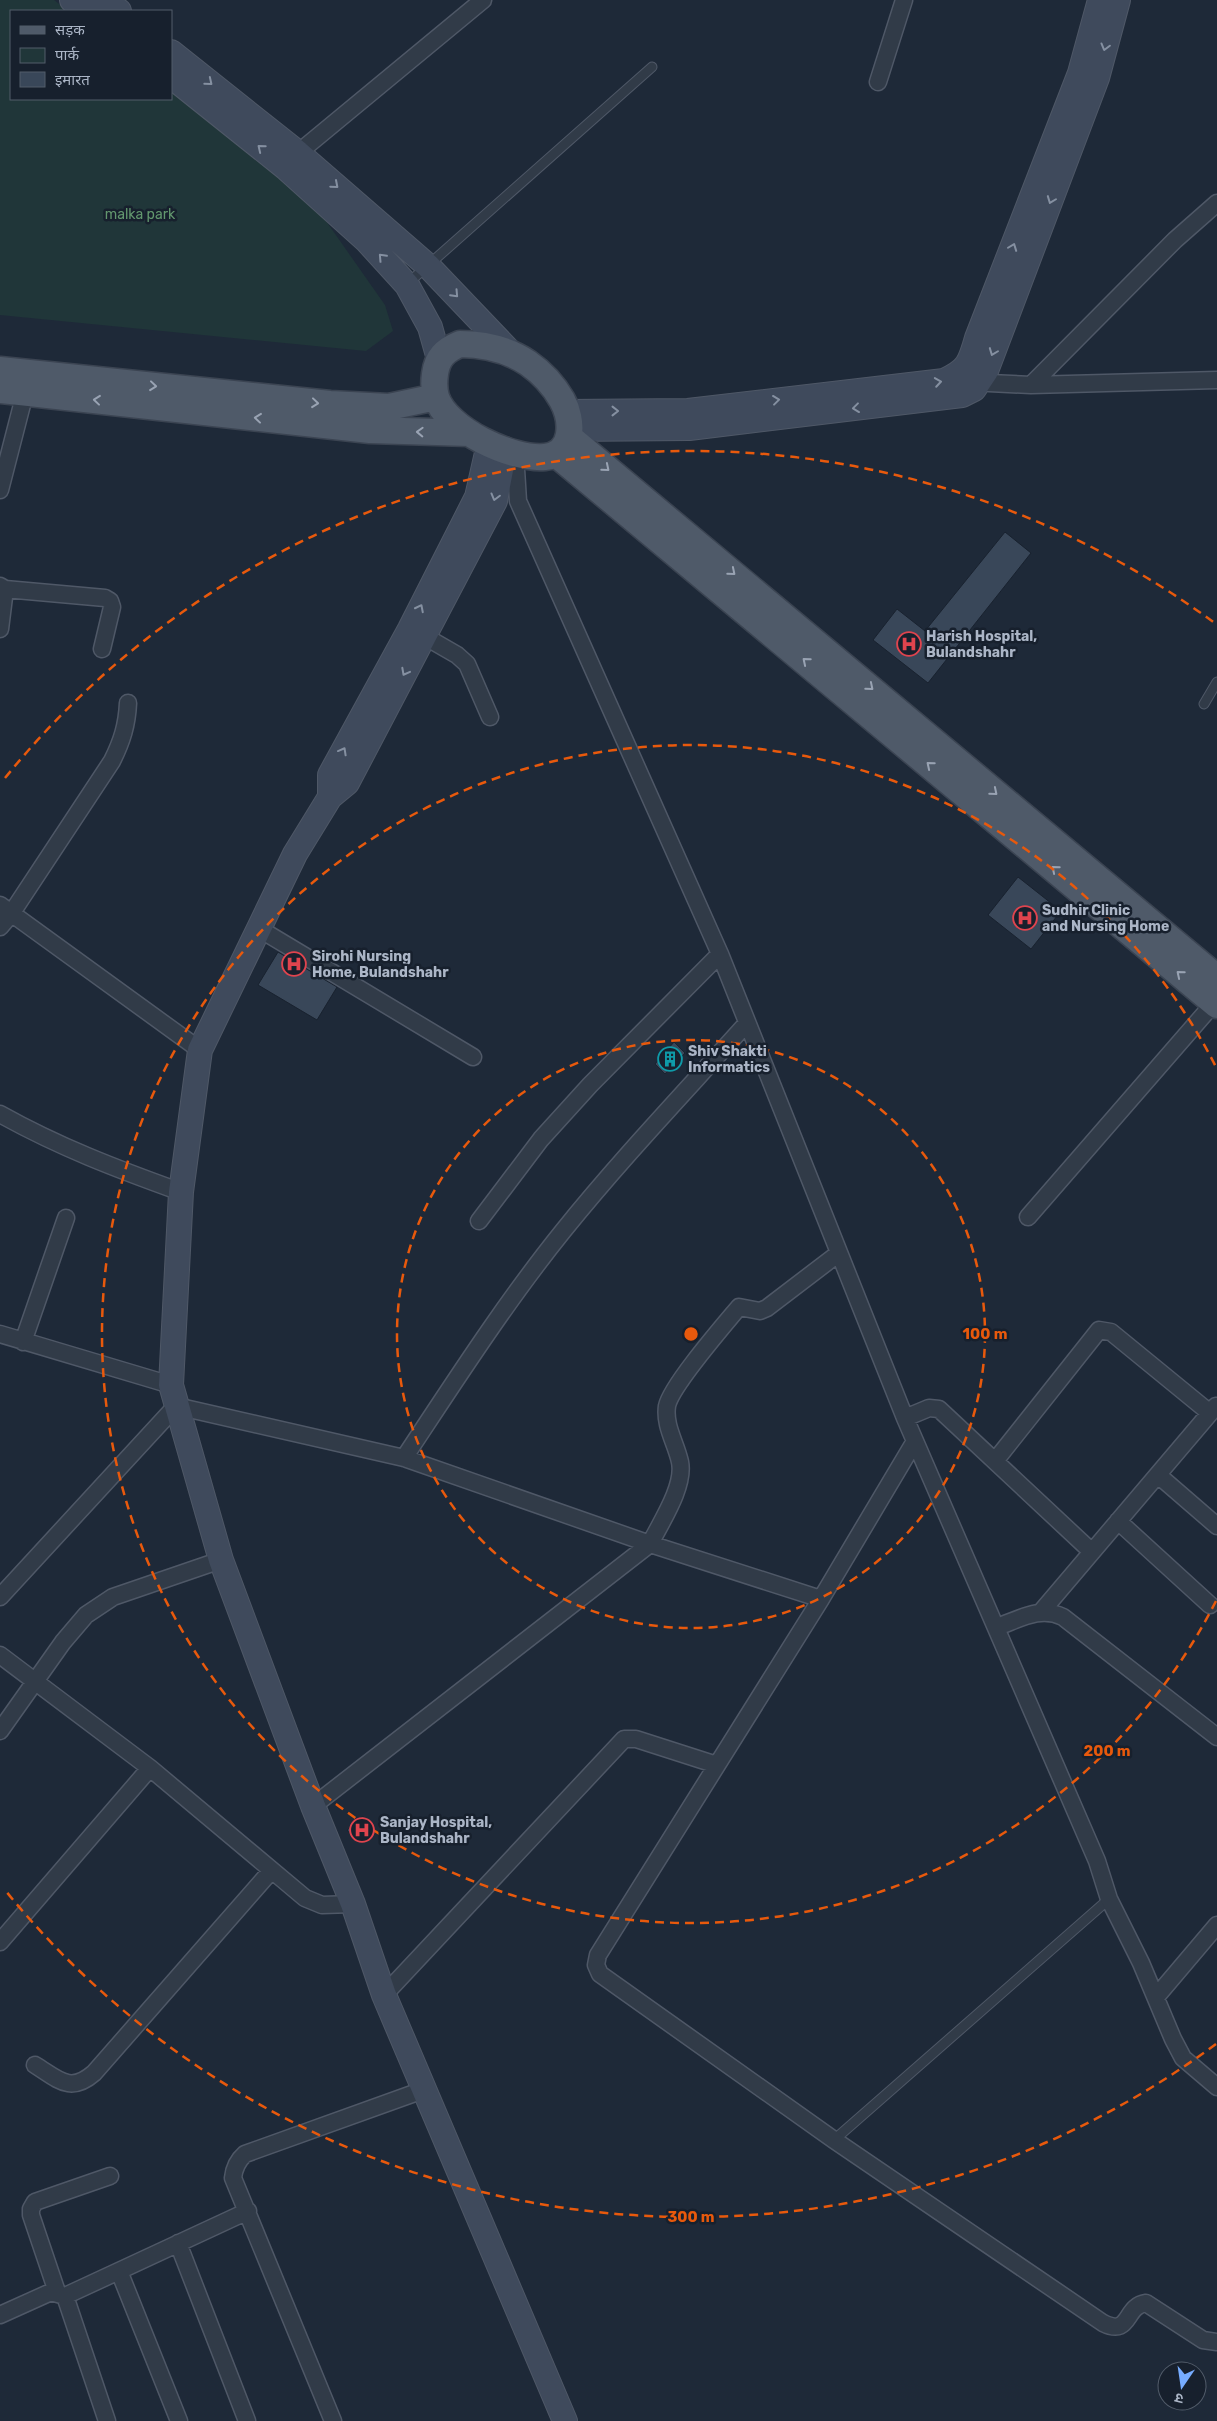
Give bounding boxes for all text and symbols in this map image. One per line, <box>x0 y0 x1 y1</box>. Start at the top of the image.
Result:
legend <box>10 10 172 100</box>
text: सड़क <box>55 21 85 39</box>
one-way arrow <box>1101 43 1111 51</box>
text: पार्क <box>55 46 79 64</box>
text: इमारत <box>55 71 90 89</box>
one-way arrow <box>204 77 213 86</box>
one-way arrow <box>258 145 267 154</box>
one-way arrow <box>330 179 339 188</box>
one-way arrow <box>1047 195 1057 204</box>
park label: malka park <box>105 206 176 223</box>
one-way arrow <box>1006 243 1017 252</box>
one-way arrow <box>379 254 388 263</box>
one-way arrow <box>450 288 459 297</box>
one-way arrow <box>989 347 1000 356</box>
one-way arrow <box>933 377 942 387</box>
one-way arrow <box>149 380 157 391</box>
one-way arrow <box>92 395 100 406</box>
one-way arrow <box>773 395 781 406</box>
one-way arrow <box>311 397 319 408</box>
one-way arrow <box>851 402 859 413</box>
one-way arrow <box>611 406 619 417</box>
one-way arrow <box>254 413 262 424</box>
one-way arrow <box>416 426 424 437</box>
one-way arrow <box>601 463 610 472</box>
one-way arrow <box>491 492 501 500</box>
one-way arrow <box>726 566 735 575</box>
one-way arrow <box>414 604 424 613</box>
place label: Harish Hospital, Bulandshahr <box>926 628 1037 661</box>
hospital icon: Harish Hospital, Bulandshahr <box>896 631 922 657</box>
one-way arrow <box>803 658 812 666</box>
one-way arrow <box>401 667 411 676</box>
one-way arrow <box>864 682 873 691</box>
one-way arrow <box>337 747 347 756</box>
one-way arrow <box>927 762 936 771</box>
one-way arrow <box>989 786 998 795</box>
one-way arrow <box>1052 867 1061 875</box>
place label: Sudhir Clinic and Nursing Home <box>1042 902 1169 935</box>
hospital icon: Sudhir Clinic and Nursing Home <box>1012 905 1038 931</box>
place label: Sirohi Nursing Home, Bulandshahr <box>312 948 449 981</box>
hospital icon: Sirohi Nursing Home, Bulandshahr <box>281 951 307 977</box>
one-way arrow <box>1176 970 1185 979</box>
place label: Shiv Shakti Informatics <box>688 1043 770 1076</box>
building icon: Shiv Shakti Informatics <box>657 1046 683 1072</box>
centre of rings <box>682 1325 700 1343</box>
text: 100 m <box>963 1325 1007 1343</box>
text: 200 m <box>1083 1742 1131 1760</box>
place label: Sanjay Hospital, Bulandshahr <box>380 1814 492 1847</box>
hospital icon: Sanjay Hospital, Bulandshahr <box>349 1817 375 1843</box>
text: 300 m <box>667 2208 715 2226</box>
north arrow <box>1157 2361 1207 2411</box>
text: उ <box>1173 2389 1185 2407</box>

